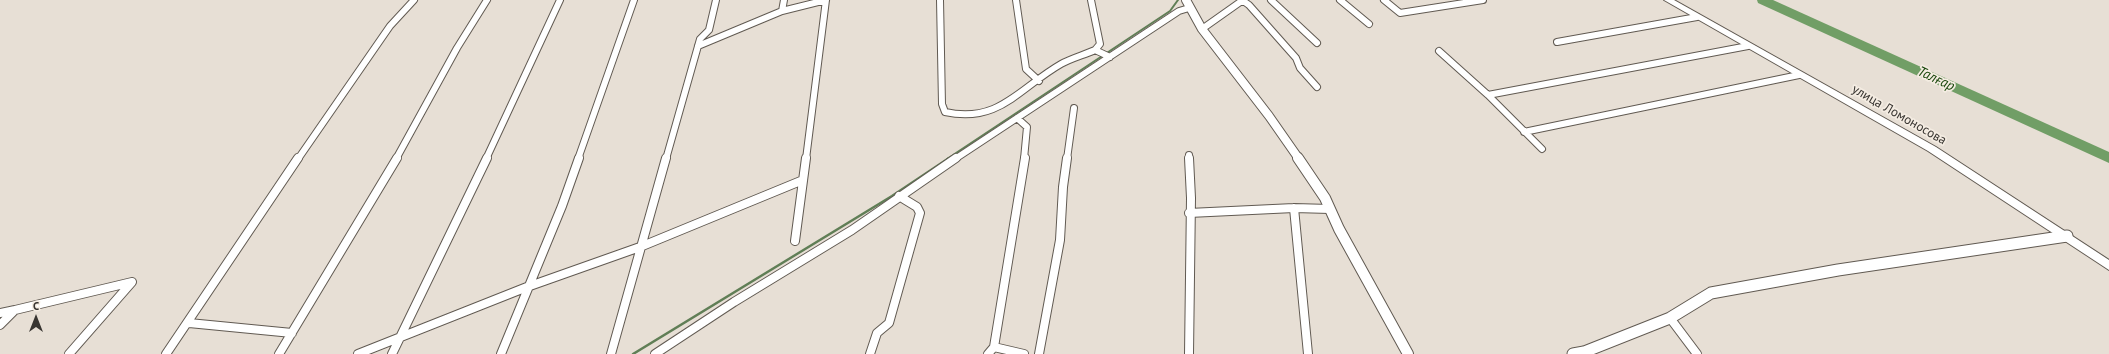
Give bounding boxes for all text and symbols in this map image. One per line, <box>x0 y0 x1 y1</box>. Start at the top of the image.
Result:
water label: Талғар <box>1915 63 1957 95</box>
street label: улица Ломоносова <box>1849 82 1949 148</box>
north arrow <box>16 298 56 338</box>
text: С <box>33 299 39 313</box>

